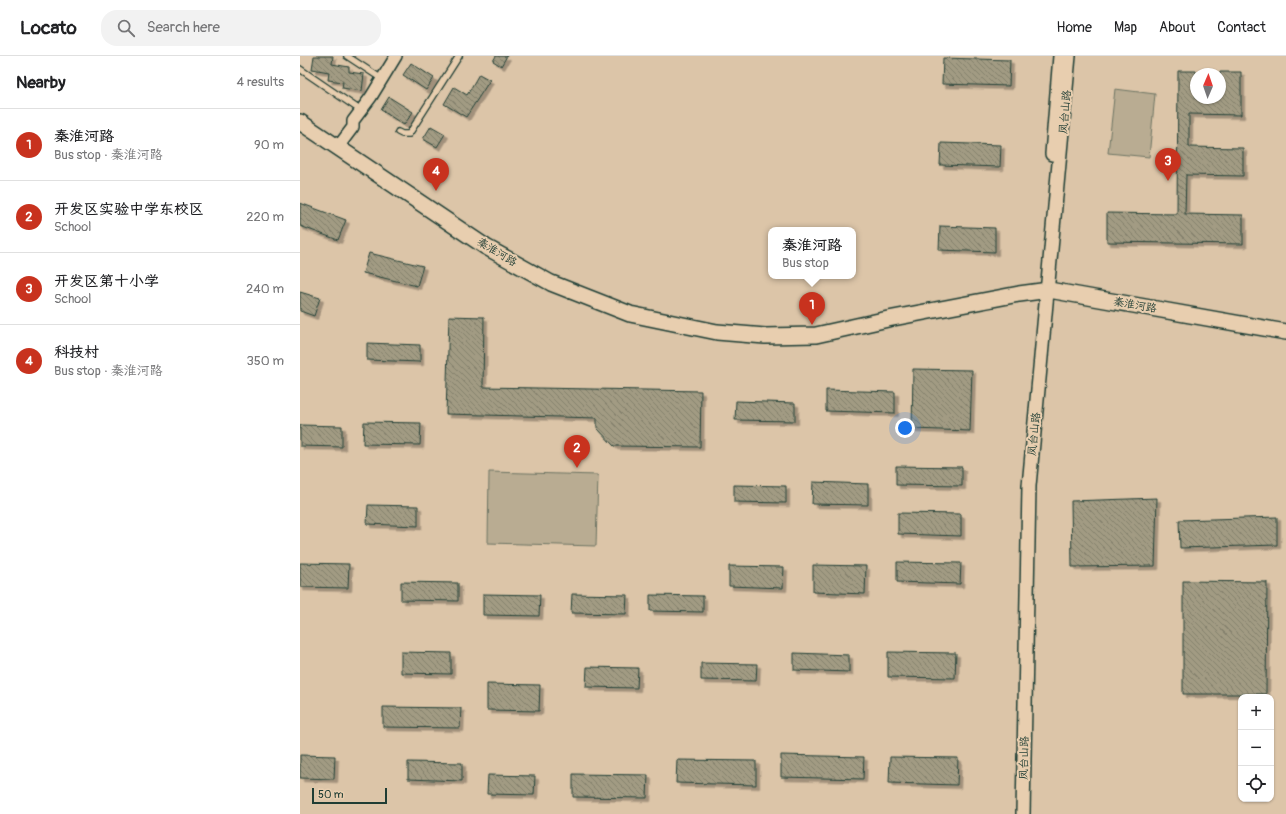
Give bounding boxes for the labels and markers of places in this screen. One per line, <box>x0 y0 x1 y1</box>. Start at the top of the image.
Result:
pin: 3 <box>1155 148 1181 181</box>
pin: 4 <box>423 158 449 191</box>
pin: 1 <box>799 292 825 325</box>
pin: 2 <box>564 435 590 468</box>

